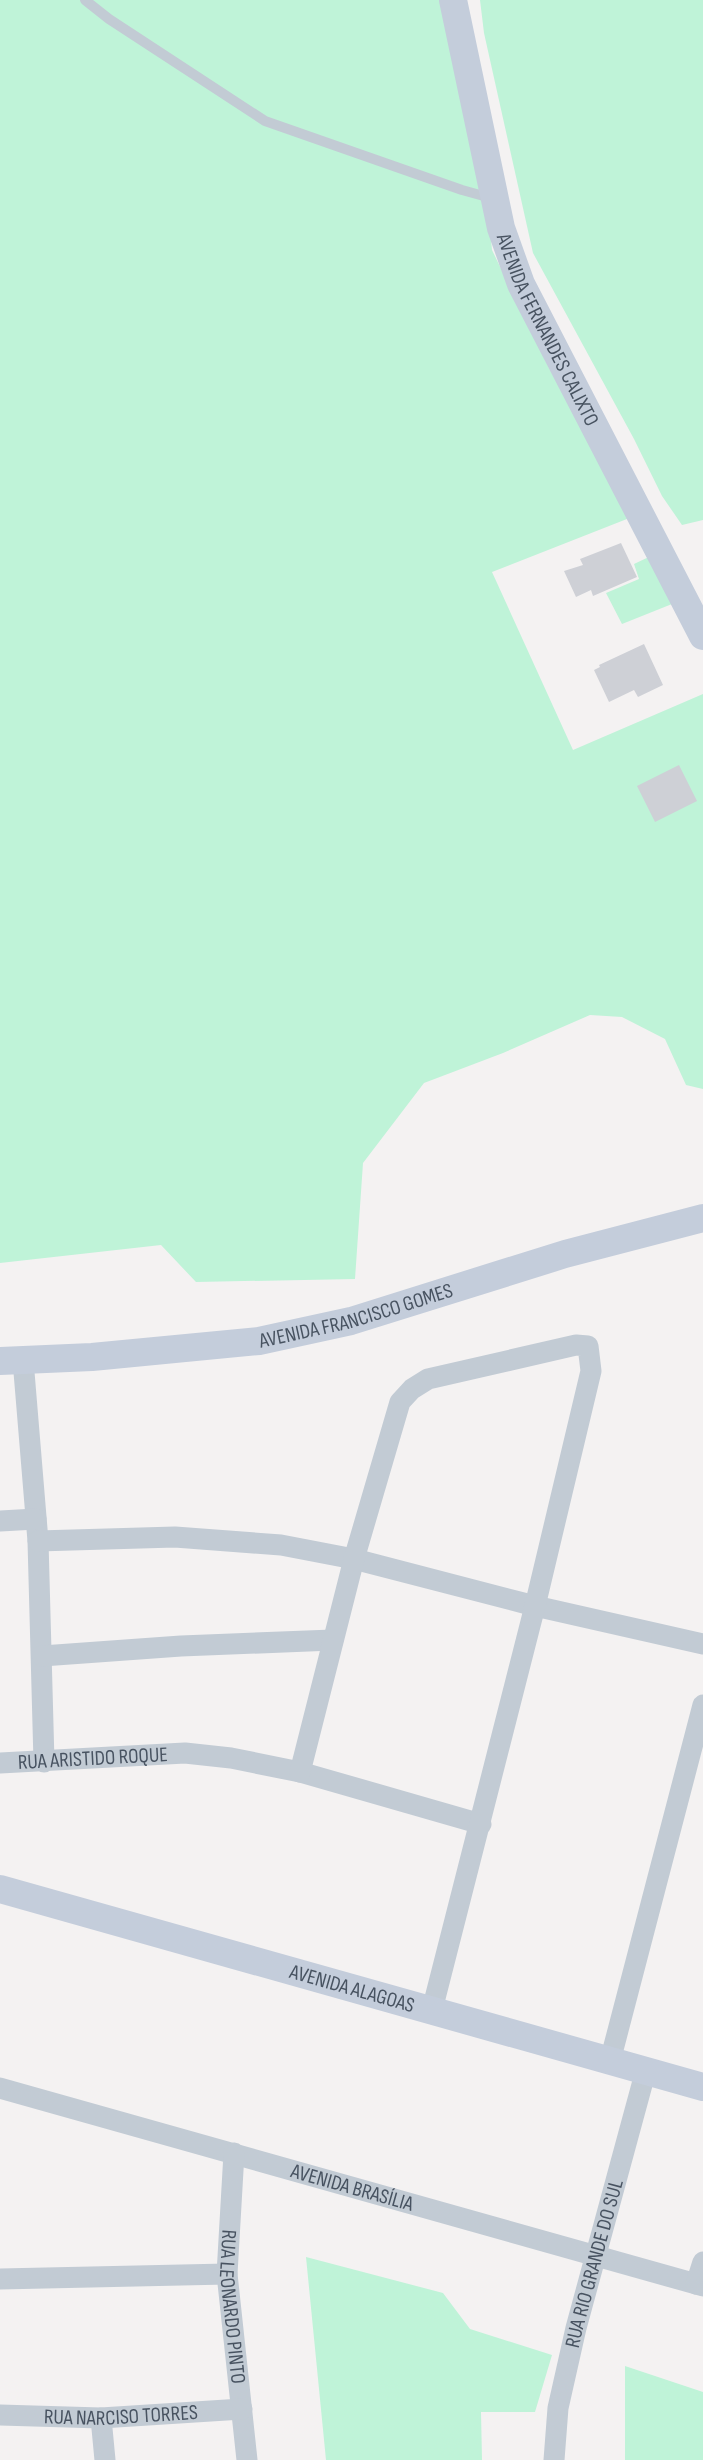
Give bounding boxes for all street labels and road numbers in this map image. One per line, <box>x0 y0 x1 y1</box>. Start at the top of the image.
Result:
street label: AVENIDA FERNANDES CALIXTO <box>491 229 604 430</box>
street label: AVENIDA FRANCISCO GOMES <box>256 1278 456 1354</box>
street label: RUA ARISTIDO ROQUE <box>17 1742 169 1775</box>
street label: AVENIDA ALAGOAS <box>286 1959 417 2018</box>
street label: AVENIDA BRASÍLIA <box>287 2158 417 2217</box>
street label: RUA RIO GRANDE DO SUL <box>560 2177 629 2350</box>
street label: RUA LEONARDO PINTO <box>214 2229 251 2385</box>
street label: RUA NARCISO TORRES <box>44 2400 199 2431</box>

